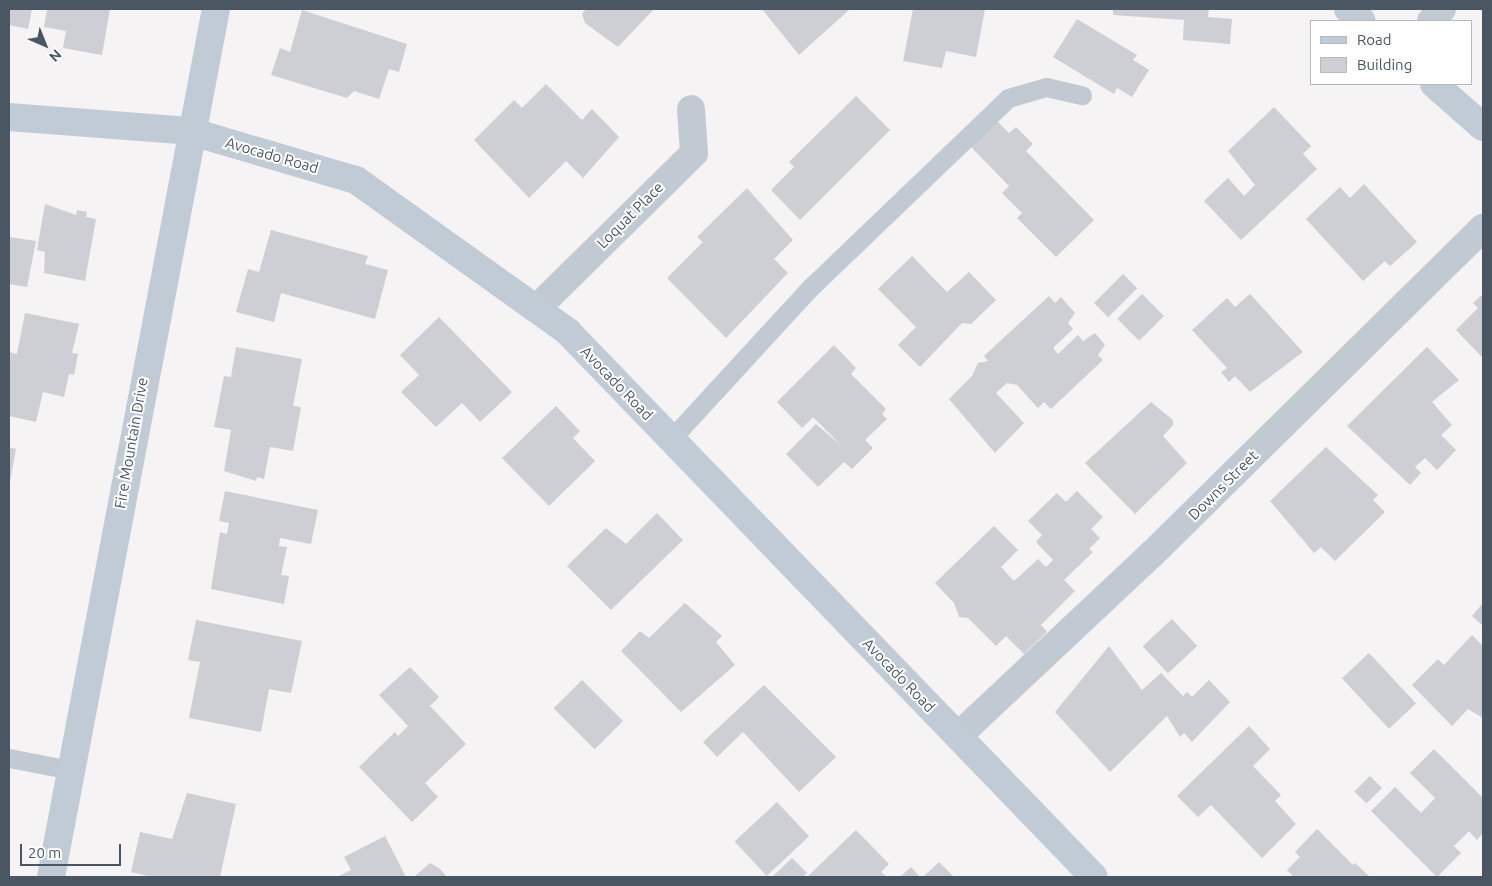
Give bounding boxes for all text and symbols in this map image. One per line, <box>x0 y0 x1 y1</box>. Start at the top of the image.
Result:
north arrow <box>20 20 70 70</box>
legend <box>1310 20 1472 85</box>
text: Road <box>1357 31 1392 48</box>
text: N <box>46 46 65 65</box>
text: Building <box>1357 56 1412 73</box>
street label: Avocado Road <box>223 133 321 177</box>
street label: Loquat Place <box>593 178 667 252</box>
street label: Avocado Road <box>577 342 657 424</box>
street label: Fire Mountain Drive <box>111 376 151 510</box>
street label: Downs Street <box>1184 446 1262 524</box>
street label: Avocado Road <box>859 634 939 716</box>
scale bar <box>22 834 124 866</box>
text: 20 m <box>28 844 61 861</box>

